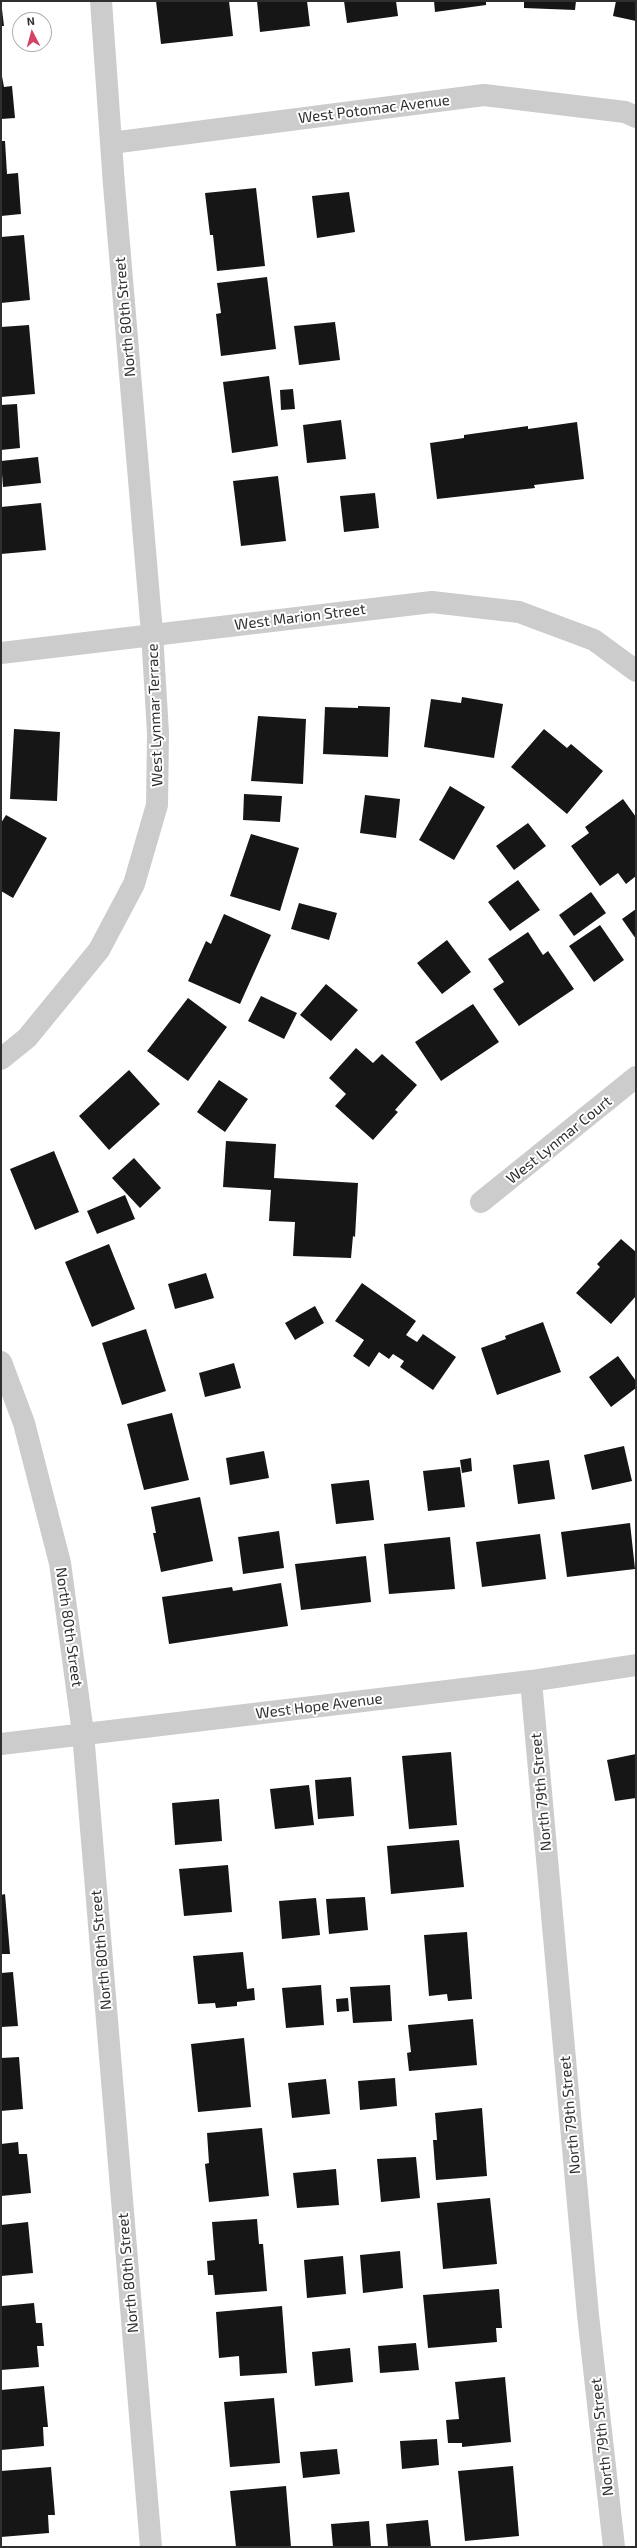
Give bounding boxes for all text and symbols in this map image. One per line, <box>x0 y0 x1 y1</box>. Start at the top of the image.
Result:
north arrow <box>12 12 52 52</box>
text: N <box>26 14 35 27</box>
street label: West Potomac Avenue <box>297 91 451 127</box>
street label: North 80th Street <box>111 256 139 378</box>
street label: West Marion Street <box>233 600 367 634</box>
street label: West Lynmar Terrace <box>144 643 166 787</box>
street label: West Lynmar Court <box>503 1092 615 1188</box>
street label: North 80th Street <box>52 1566 86 1688</box>
street label: West Hope Avenue <box>255 1689 383 1723</box>
street label: North 79th Street <box>527 1732 555 1852</box>
street label: North 80th Street <box>87 1889 115 2011</box>
street label: North 79th Street <box>556 2055 584 2175</box>
street label: North 80th Street <box>114 2212 142 2334</box>
street label: North 79th Street <box>587 2377 617 2497</box>

